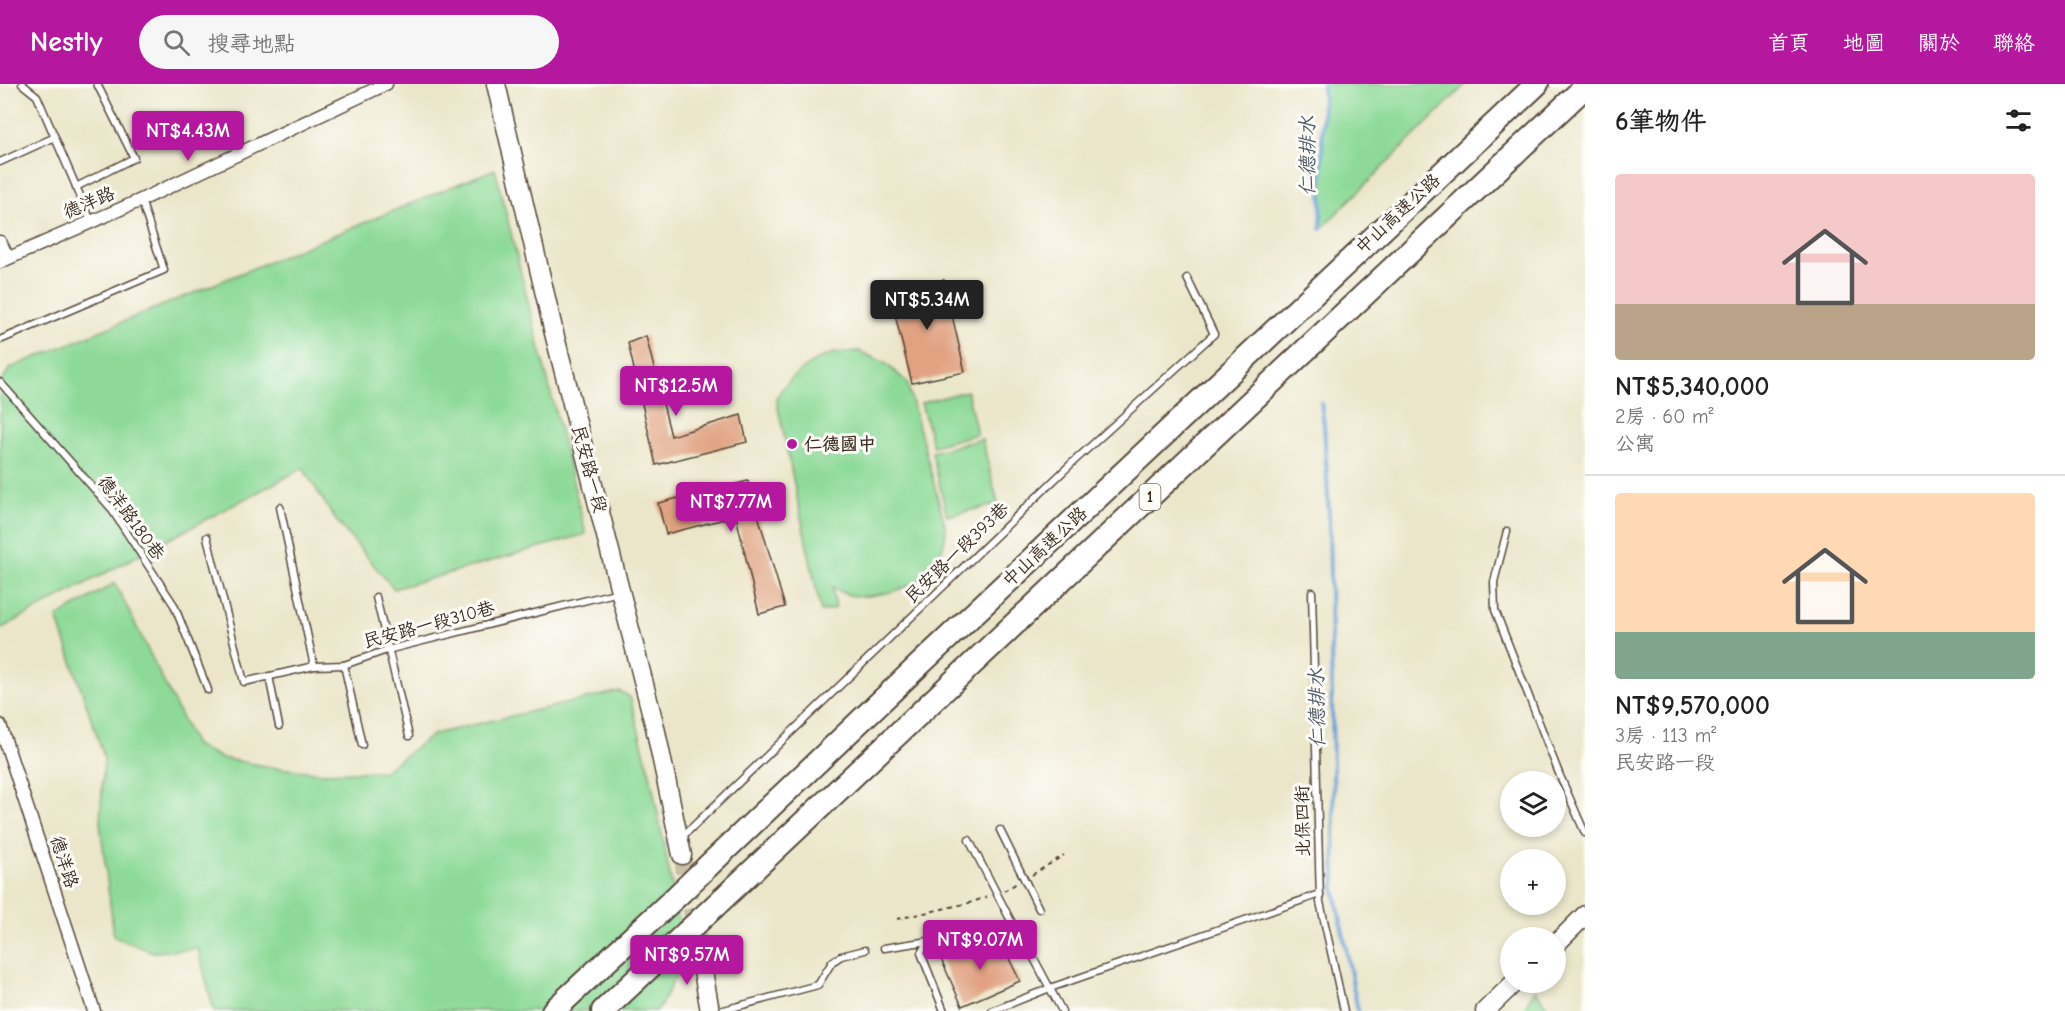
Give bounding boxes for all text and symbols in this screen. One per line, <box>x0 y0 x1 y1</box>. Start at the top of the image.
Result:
search box <box>139 15 559 69</box>
text: Nestly <box>30 26 103 58</box>
icon: search <box>160 26 193 59</box>
text: 搜尋地點 <box>208 31 296 57</box>
text: 首頁 <box>1768 31 1810 55</box>
text: 地圖 <box>1843 31 1885 55</box>
text: 關於 <box>1918 31 1960 55</box>
text: 聯絡 <box>1993 31 2035 55</box>
icon: filters <box>2002 104 2035 137</box>
text: 6筆物件 <box>1615 107 1707 137</box>
pin: NT$4.43M <box>126 111 250 162</box>
water label: 仁德排水 <box>1296 115 1319 196</box>
text: NT$4.43M <box>146 119 230 142</box>
street label: 中山高速公路 <box>1351 169 1445 259</box>
street label: 德洋路 <box>60 183 118 223</box>
icon: home <box>1771 213 1879 321</box>
pin: NT$5.34M <box>865 280 989 331</box>
text: NT$5.34M <box>884 288 970 311</box>
pin: NT$12.5M <box>614 366 738 417</box>
text: NT$5,340,000 <box>1615 372 1769 402</box>
text: NT$12.5M <box>634 374 718 397</box>
text: 2房 · 60 m² <box>1615 405 1714 428</box>
street label: 民安路一段 <box>567 423 611 515</box>
text: 公寓 <box>1615 432 1655 455</box>
place label: 仁德國中 <box>804 434 876 455</box>
marker: 仁德國中 <box>785 437 799 451</box>
street label: 德洋路180巷 <box>93 472 169 564</box>
pin: NT$7.77M <box>669 482 793 533</box>
road number: 1 <box>1140 484 1160 510</box>
text: NT$7.77M <box>690 490 772 513</box>
street label: 民安路一段393巷 <box>901 498 1013 608</box>
street label: 中山高速公路 <box>998 502 1092 592</box>
icon: home <box>1771 532 1879 640</box>
street label: 民安路一段310巷 <box>361 597 497 653</box>
water label: 仁德排水 <box>1305 667 1329 748</box>
text: NT$9,570,000 <box>1615 691 1770 721</box>
text: 3房 · 113 m² <box>1615 724 1716 747</box>
text: 民安路一段 <box>1615 751 1715 774</box>
map controls <box>1500 771 1566 993</box>
button: layers <box>1500 771 1566 837</box>
street label: 北保四街 <box>1292 785 1314 857</box>
street label: 德洋路 <box>46 833 82 891</box>
button: + <box>1500 849 1566 915</box>
pin: NT$9.07M <box>918 920 1042 971</box>
button: − <box>1500 927 1566 993</box>
text: NT$9.07M <box>937 928 1023 951</box>
pin: NT$9.57M <box>625 935 749 986</box>
text: NT$9.57M <box>644 943 730 966</box>

